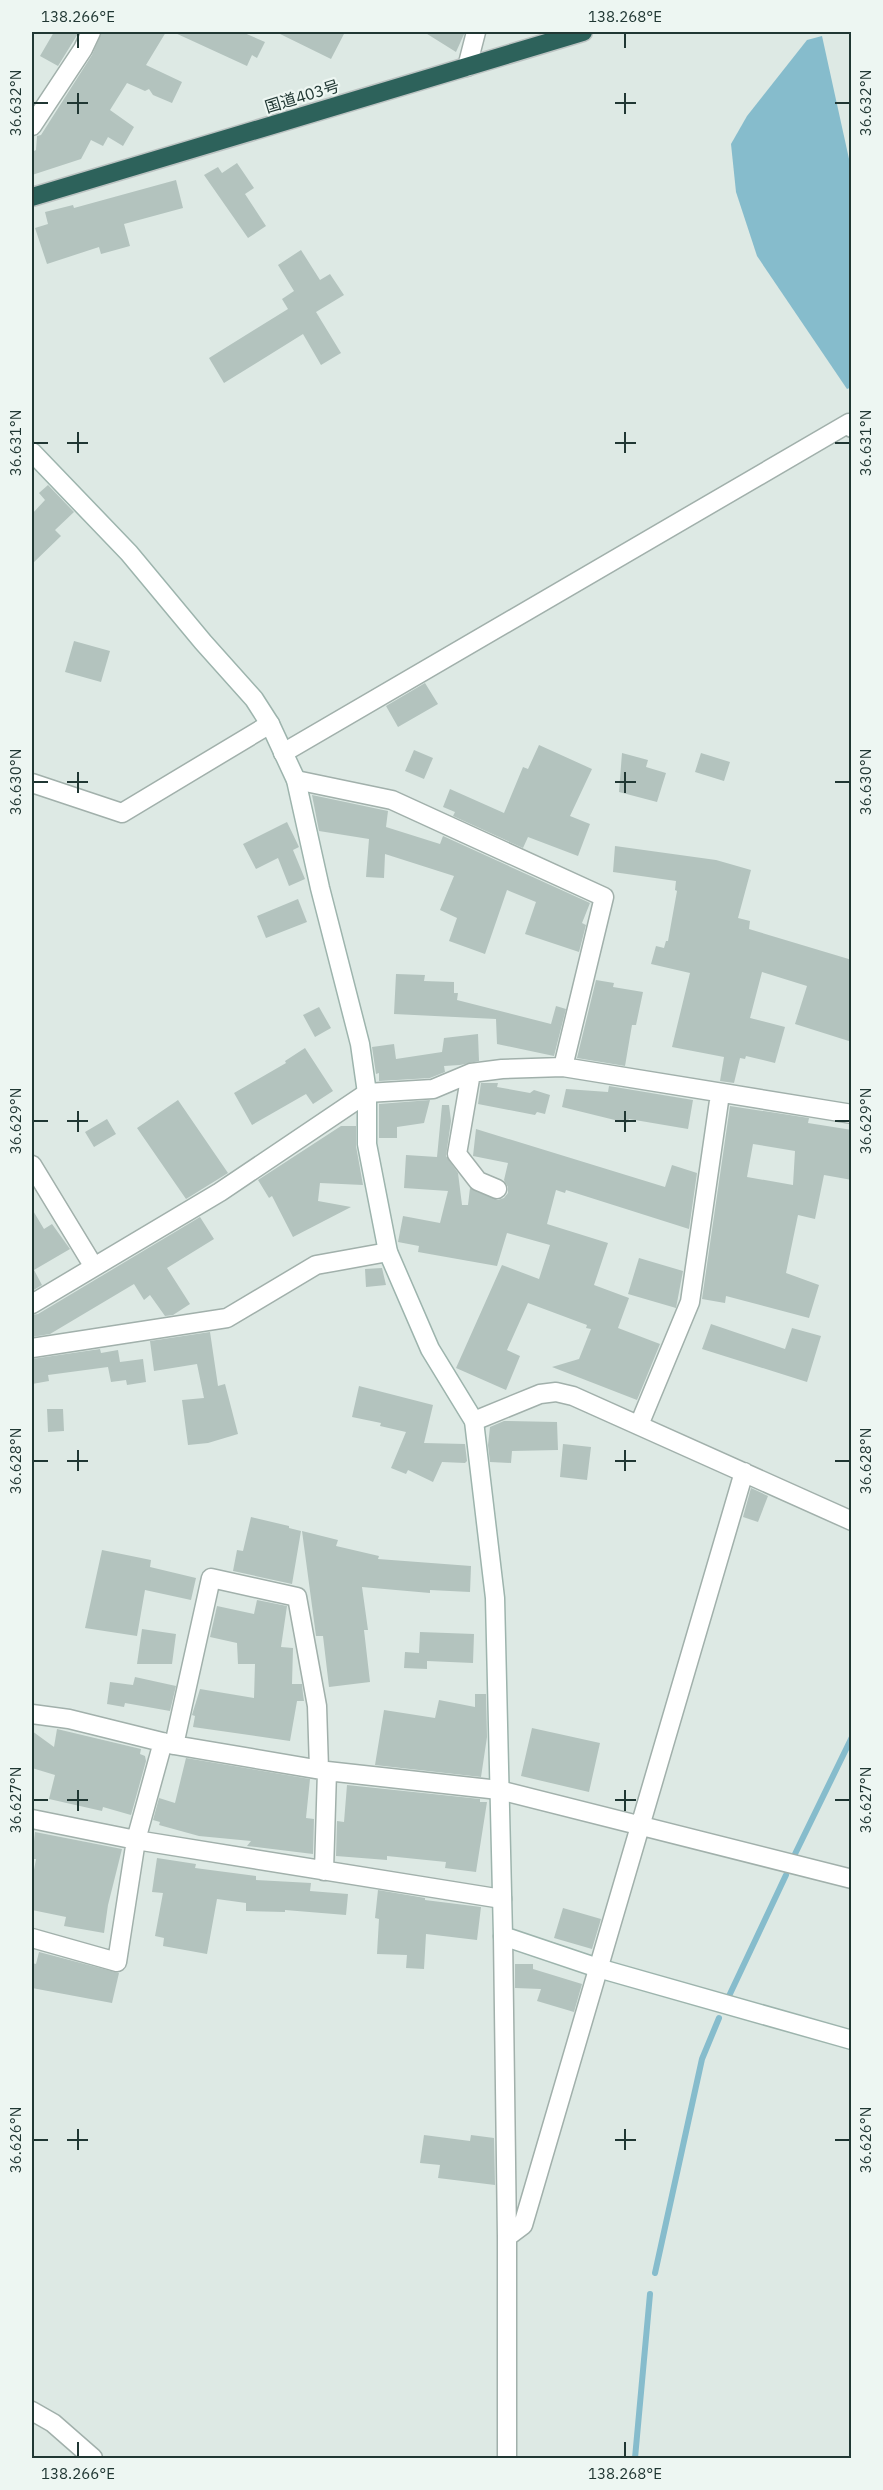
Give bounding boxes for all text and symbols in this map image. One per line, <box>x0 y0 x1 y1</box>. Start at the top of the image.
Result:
text: 138.266°E <box>41 7 115 26</box>
text: 138.268°E <box>588 7 662 26</box>
text: 36.632°N <box>6 70 25 136</box>
text: 36.632°N <box>856 70 875 136</box>
street label: 国道403号 <box>262 75 342 117</box>
text: 36.631°N <box>6 410 25 476</box>
text: 36.631°N <box>856 410 875 476</box>
text: 36.630°N <box>6 749 25 815</box>
text: 36.630°N <box>856 749 875 815</box>
text: 36.629°N <box>6 1088 25 1154</box>
text: 36.629°N <box>856 1088 875 1154</box>
text: 36.628°N <box>6 1428 25 1494</box>
text: 36.628°N <box>856 1428 875 1494</box>
text: 36.627°N <box>6 1767 25 1833</box>
text: 36.627°N <box>856 1767 875 1833</box>
text: 36.626°N <box>6 2107 25 2173</box>
text: 36.626°N <box>856 2107 875 2173</box>
text: 138.266°E <box>41 2464 115 2483</box>
text: 138.268°E <box>588 2464 662 2483</box>

